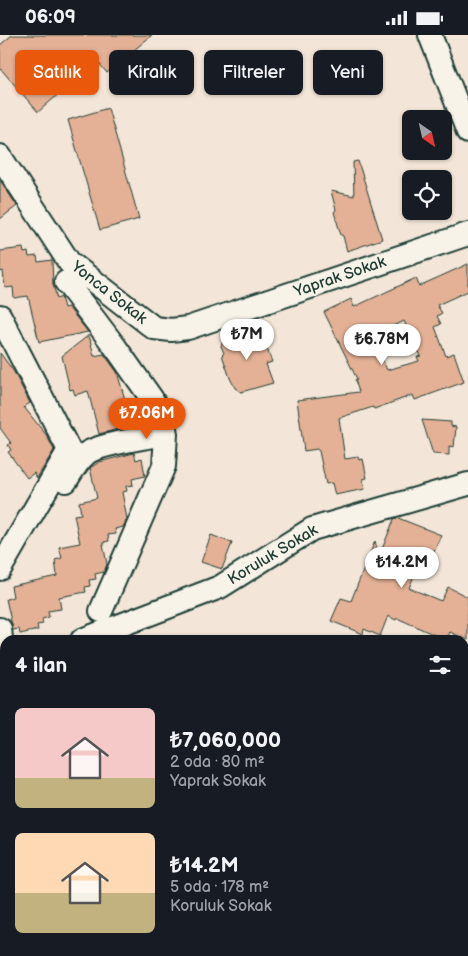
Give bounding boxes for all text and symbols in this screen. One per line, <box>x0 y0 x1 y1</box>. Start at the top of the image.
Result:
text: 06:09 <box>25 6 76 29</box>
chip: Satılık <box>15 50 99 95</box>
chip: Kiralık <box>109 50 194 95</box>
chip: Filtreler <box>204 50 303 95</box>
chip: Yeni <box>313 50 383 95</box>
north arrow <box>402 110 452 160</box>
map controls <box>402 110 452 220</box>
button: locate <box>402 170 452 220</box>
street label: Yaprak Sokak <box>291 252 389 302</box>
street label: Yonca Sokak <box>67 257 151 329</box>
pin: ₺7M <box>223 319 271 361</box>
pin: ₺6.78M <box>341 323 423 366</box>
text: ₺7M <box>231 325 263 344</box>
text: ₺6.78M <box>355 330 409 349</box>
pin: ₺7.06M <box>106 397 188 440</box>
text: ₺7.06M <box>120 404 174 423</box>
street label: Koruluk Sokak <box>225 521 322 589</box>
pin: ₺14.2M <box>361 547 443 589</box>
text: ₺14.2M <box>376 553 428 572</box>
icon: filters <box>426 651 454 679</box>
text: 4 ilan <box>15 653 67 678</box>
icon: home <box>55 728 115 788</box>
text: ₺7,060,000 <box>170 728 281 753</box>
text: 2 oda · 80 m² <box>170 753 265 772</box>
text: Yaprak Sokak <box>170 772 266 791</box>
icon: home <box>55 853 115 913</box>
text: ₺14.2M <box>170 853 239 878</box>
text: 5 oda · 178 m² <box>170 878 269 897</box>
text: Koruluk Sokak <box>170 897 271 916</box>

